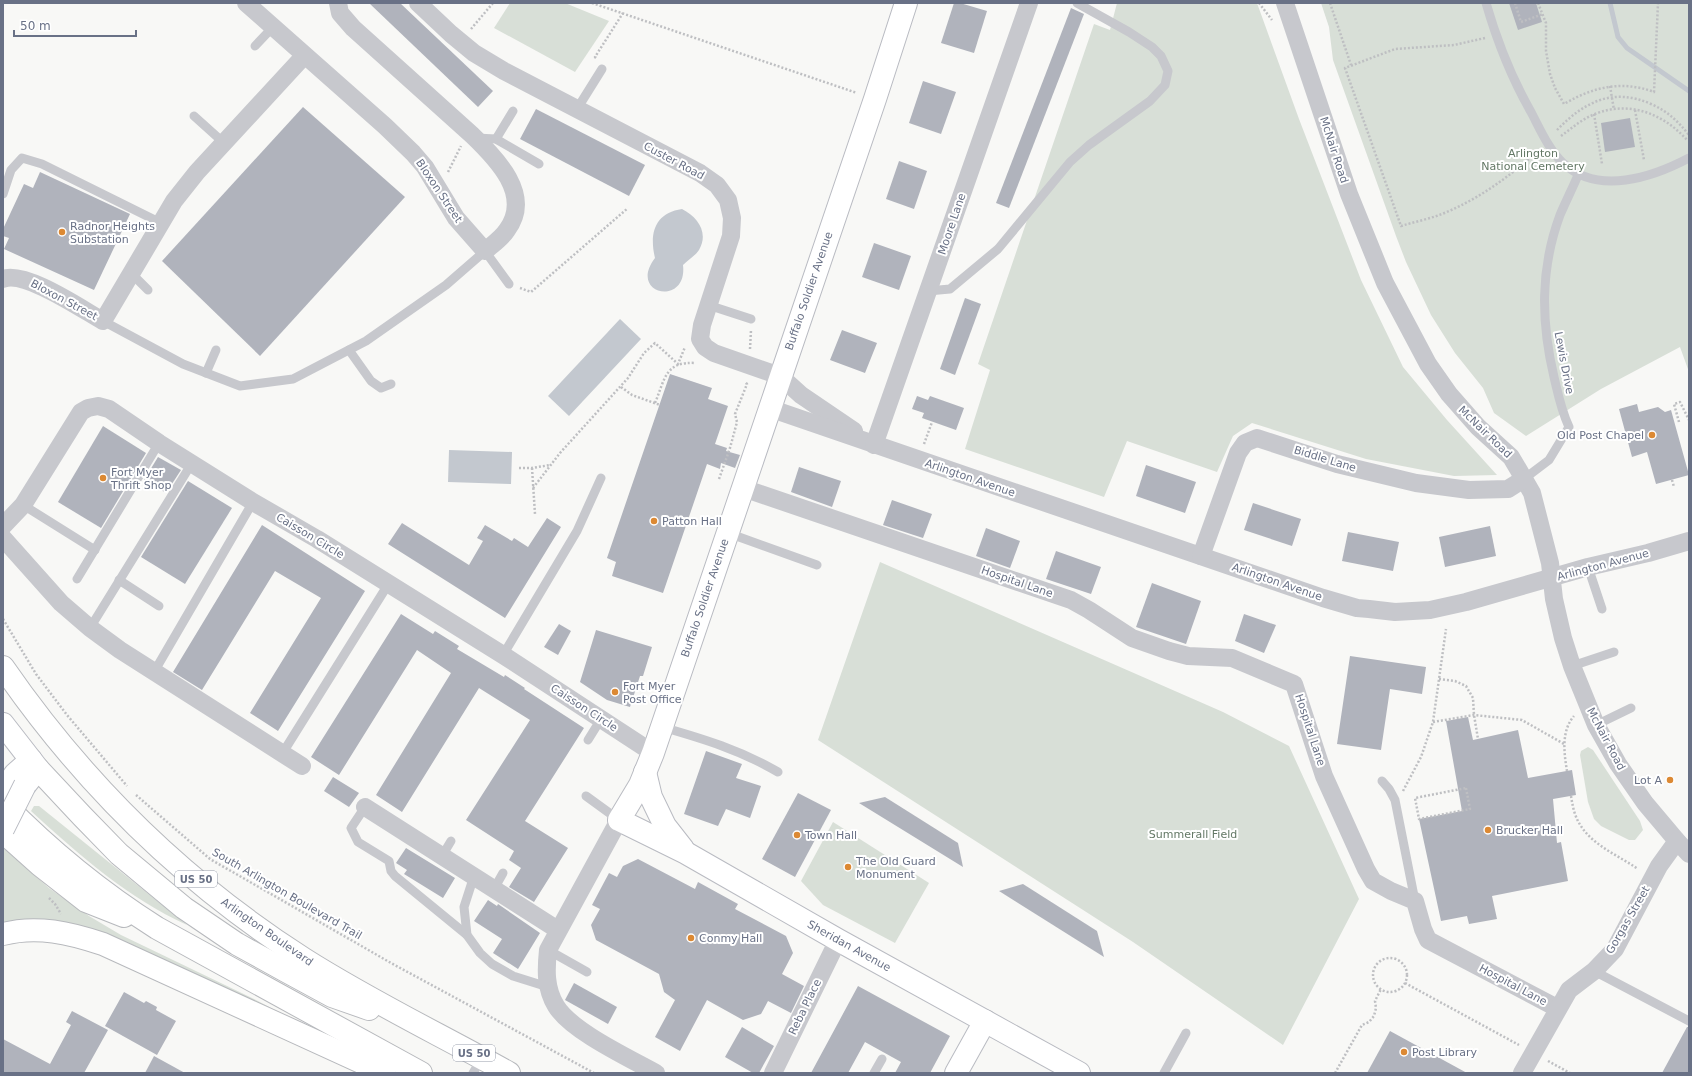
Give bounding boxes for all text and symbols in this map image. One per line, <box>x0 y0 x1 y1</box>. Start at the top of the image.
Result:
scale bar <box>14 12 136 38</box>
text: 50 m <box>20 19 51 33</box>
street label: McNair Road <box>1317 115 1351 185</box>
street label: Custer Road <box>641 140 707 182</box>
park label: Arlington National Cemetery <box>1481 147 1585 173</box>
street label: Bloxon Street <box>413 157 465 226</box>
street label: Moore Lane <box>935 191 969 256</box>
place label: Radnor Heights Substation <box>70 220 155 246</box>
marker: Radnor Heights Substation <box>57 227 67 237</box>
street label: Buffalo Soldier Avenue <box>783 230 835 352</box>
street label: Bloxon Street <box>28 277 100 323</box>
street label: Lewis Drive <box>1552 331 1576 396</box>
street label: McNair Road <box>1456 403 1514 461</box>
place label: Old Post Chapel <box>1557 429 1644 442</box>
marker: Old Post Chapel <box>1647 430 1657 440</box>
street label: Biddle Lane <box>1292 443 1358 475</box>
street label: Arlington Avenue <box>923 456 1017 500</box>
place label: Fort Myer Thrift Shop <box>110 466 171 492</box>
marker: Fort Myer Thrift Shop <box>98 473 108 483</box>
street label: Caisson Circle <box>274 511 347 562</box>
place label: Patton Hall <box>662 515 722 528</box>
marker: Patton Hall <box>649 516 659 526</box>
street label: Buffalo Soldier Avenue <box>679 537 731 659</box>
street label: Arlington Avenue <box>1556 546 1651 584</box>
street label: Arlington Avenue <box>1230 560 1324 604</box>
street label: Hospital Lane <box>979 564 1055 600</box>
place label: Fort Myer Post Office <box>623 680 682 706</box>
street label: Caisson Circle <box>548 682 620 735</box>
marker: Fort Myer Post Office <box>610 687 620 697</box>
street label: Hospital Lane <box>1292 692 1328 768</box>
street label: McNair Road <box>1584 705 1628 773</box>
place label: Lot A <box>1634 774 1662 787</box>
marker: Lot A <box>1665 775 1675 785</box>
place label: Brucker Hall <box>1496 824 1563 837</box>
marker: Brucker Hall <box>1483 825 1493 835</box>
park label: Summerall Field <box>1149 828 1237 841</box>
place label: Town Hall <box>804 829 857 842</box>
marker: Town Hall <box>792 830 802 840</box>
street label: South Arlington Boulevard Trail <box>210 846 364 942</box>
place label: The Old Guard Monument <box>855 855 936 881</box>
marker: The Old Guard Monument <box>843 862 853 872</box>
road number: US 50 <box>175 871 217 887</box>
street label: Gorgas Street <box>1603 883 1653 956</box>
street label: Arlington Boulevard <box>218 895 316 969</box>
street label: Sheridan Avenue <box>805 918 893 974</box>
place label: Conmy Hall <box>699 932 762 945</box>
marker: Conmy Hall <box>686 933 696 943</box>
street label: Hospital Lane <box>1477 962 1549 1008</box>
street label: Reba Place <box>786 977 824 1037</box>
road number: US 50 <box>453 1045 495 1061</box>
place label: Post Library <box>1412 1046 1477 1059</box>
marker: Post Library <box>1399 1047 1409 1057</box>

